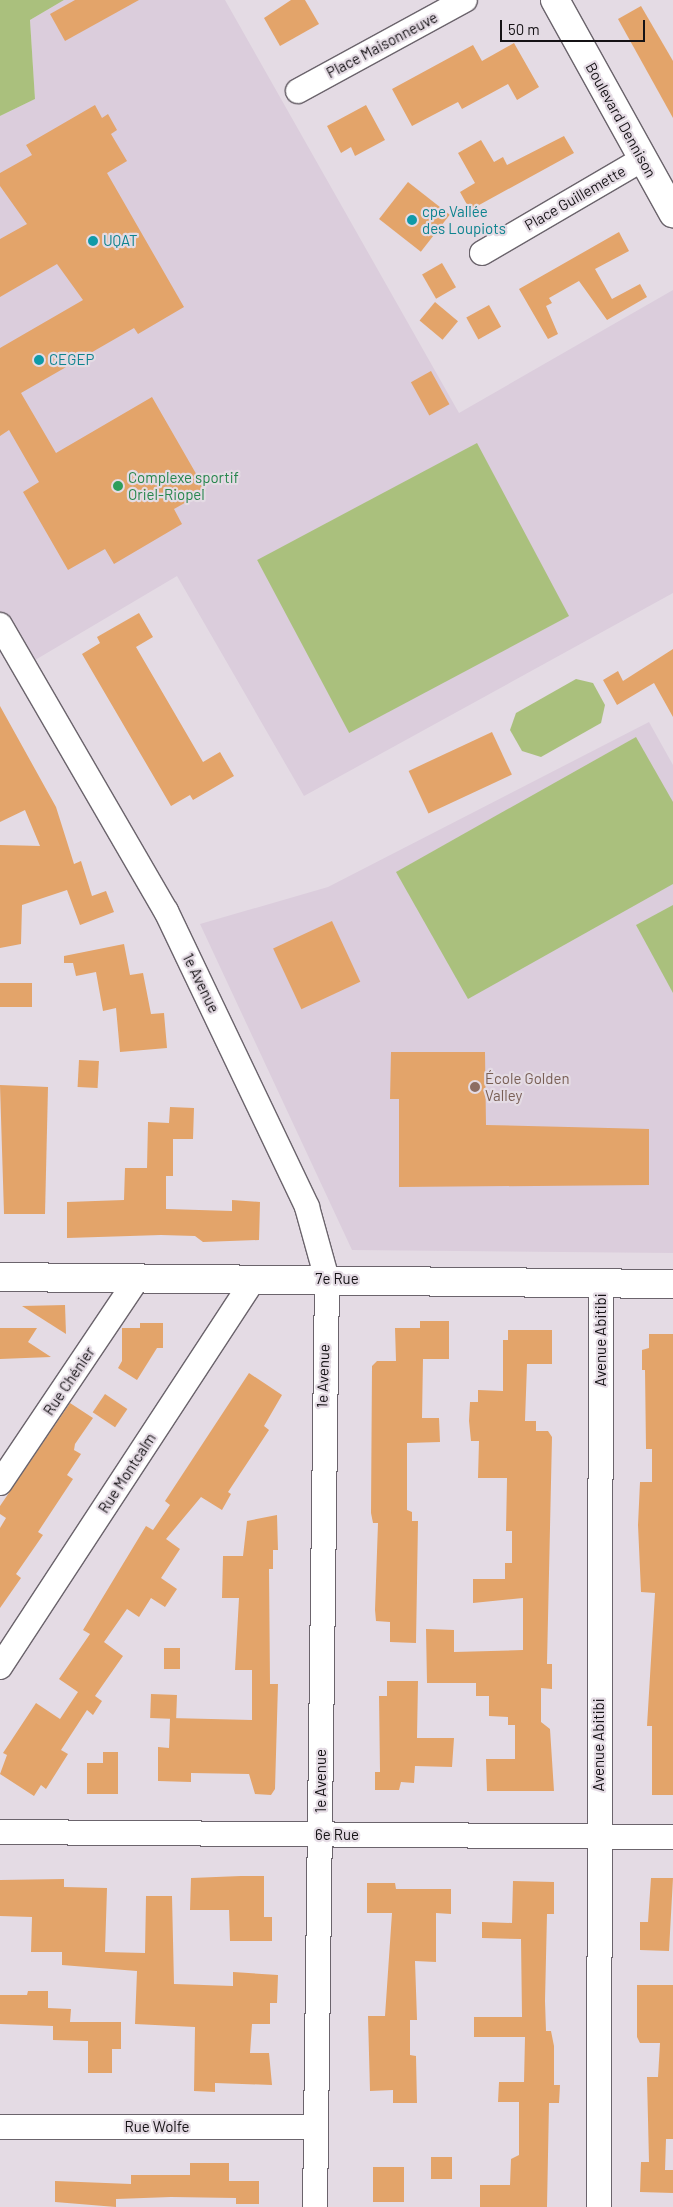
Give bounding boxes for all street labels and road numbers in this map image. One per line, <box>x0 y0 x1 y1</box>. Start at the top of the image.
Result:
street label: Place Maisonneuve <box>323 8 441 82</box>
street label: Boulevard Dennison <box>582 59 660 181</box>
street label: Place Guillemette <box>521 162 629 234</box>
street label: 1e Avenue <box>179 950 223 1016</box>
street label: 7e Rue <box>315 1270 359 1288</box>
street label: Avenue Abitibi <box>592 1293 610 1387</box>
street label: Rue Chénier <box>40 1343 98 1419</box>
street label: 1e Avenue <box>313 1344 333 1408</box>
street label: Rue Montcalm <box>94 1430 160 1516</box>
street label: Avenue Abitibi <box>590 1698 608 1792</box>
street label: 1e Avenue <box>312 1749 330 1813</box>
street label: 6e Rue <box>315 1826 359 1844</box>
street label: Rue Wolfe <box>125 2118 189 2136</box>

